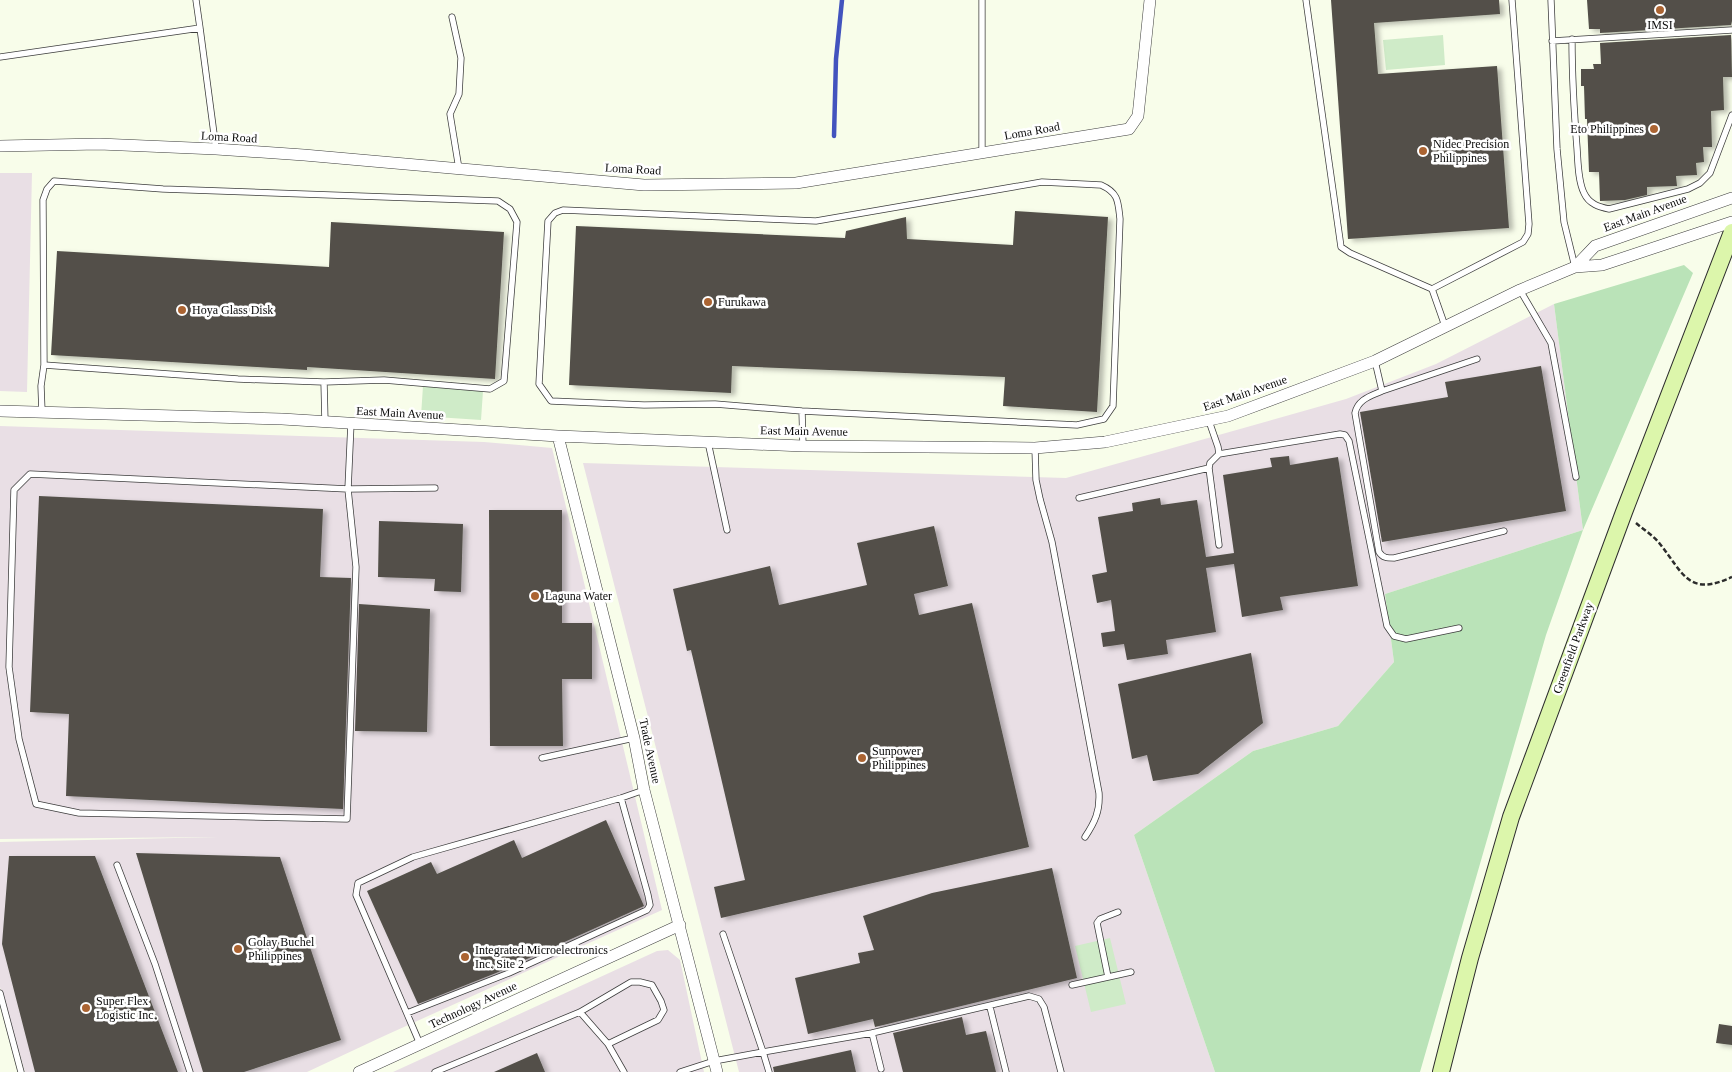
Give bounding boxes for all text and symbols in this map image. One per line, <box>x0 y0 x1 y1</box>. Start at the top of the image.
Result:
marker: IMSI <box>1654 4 1666 16</box>
place label: IMSI <box>1647 18 1673 32</box>
street label: Loma Road <box>1003 119 1061 143</box>
place label: Eto Philippines <box>1570 122 1644 136</box>
marker: Eto Philippines <box>1648 123 1660 135</box>
street label: Loma Road <box>201 129 257 145</box>
place label: Nidec Precision Philippines <box>1433 137 1509 165</box>
marker: Nidec Precision Philippines <box>1417 145 1429 157</box>
street label: Loma Road <box>605 161 661 177</box>
street label: East Main Avenue <box>1601 191 1689 235</box>
place label: Furukawa <box>718 295 767 309</box>
marker: Furukawa <box>702 296 714 308</box>
place label: Hoya Glass Disk <box>192 303 273 317</box>
marker: Hoya Glass Disk <box>176 304 188 316</box>
street label: East Main Avenue <box>1201 372 1289 414</box>
street label: East Main Avenue <box>356 404 444 422</box>
street label: East Main Avenue <box>760 423 848 439</box>
place label: Laguna Water <box>545 589 612 603</box>
marker: Laguna Water <box>529 590 541 602</box>
street label: Greenfield Parkway <box>1550 600 1596 696</box>
street label: Trade Avenue <box>636 717 664 785</box>
place label: Sunpower Philippines <box>872 744 926 772</box>
marker: Sunpower Philippines <box>856 752 868 764</box>
place label: Golay Buchel Philippines <box>248 935 315 963</box>
marker: Golay Buchel Philippines <box>232 943 244 955</box>
place label: Integrated Microelectronics Inc. Site 2 <box>475 943 608 971</box>
marker: Integrated Microelectronics Inc. Site 2 <box>459 951 471 963</box>
street label: Technology Avenue <box>427 979 519 1031</box>
place label: Super Flex Logistic Inc. <box>96 994 157 1022</box>
marker: Super Flex Logistic Inc. <box>80 1002 92 1014</box>

